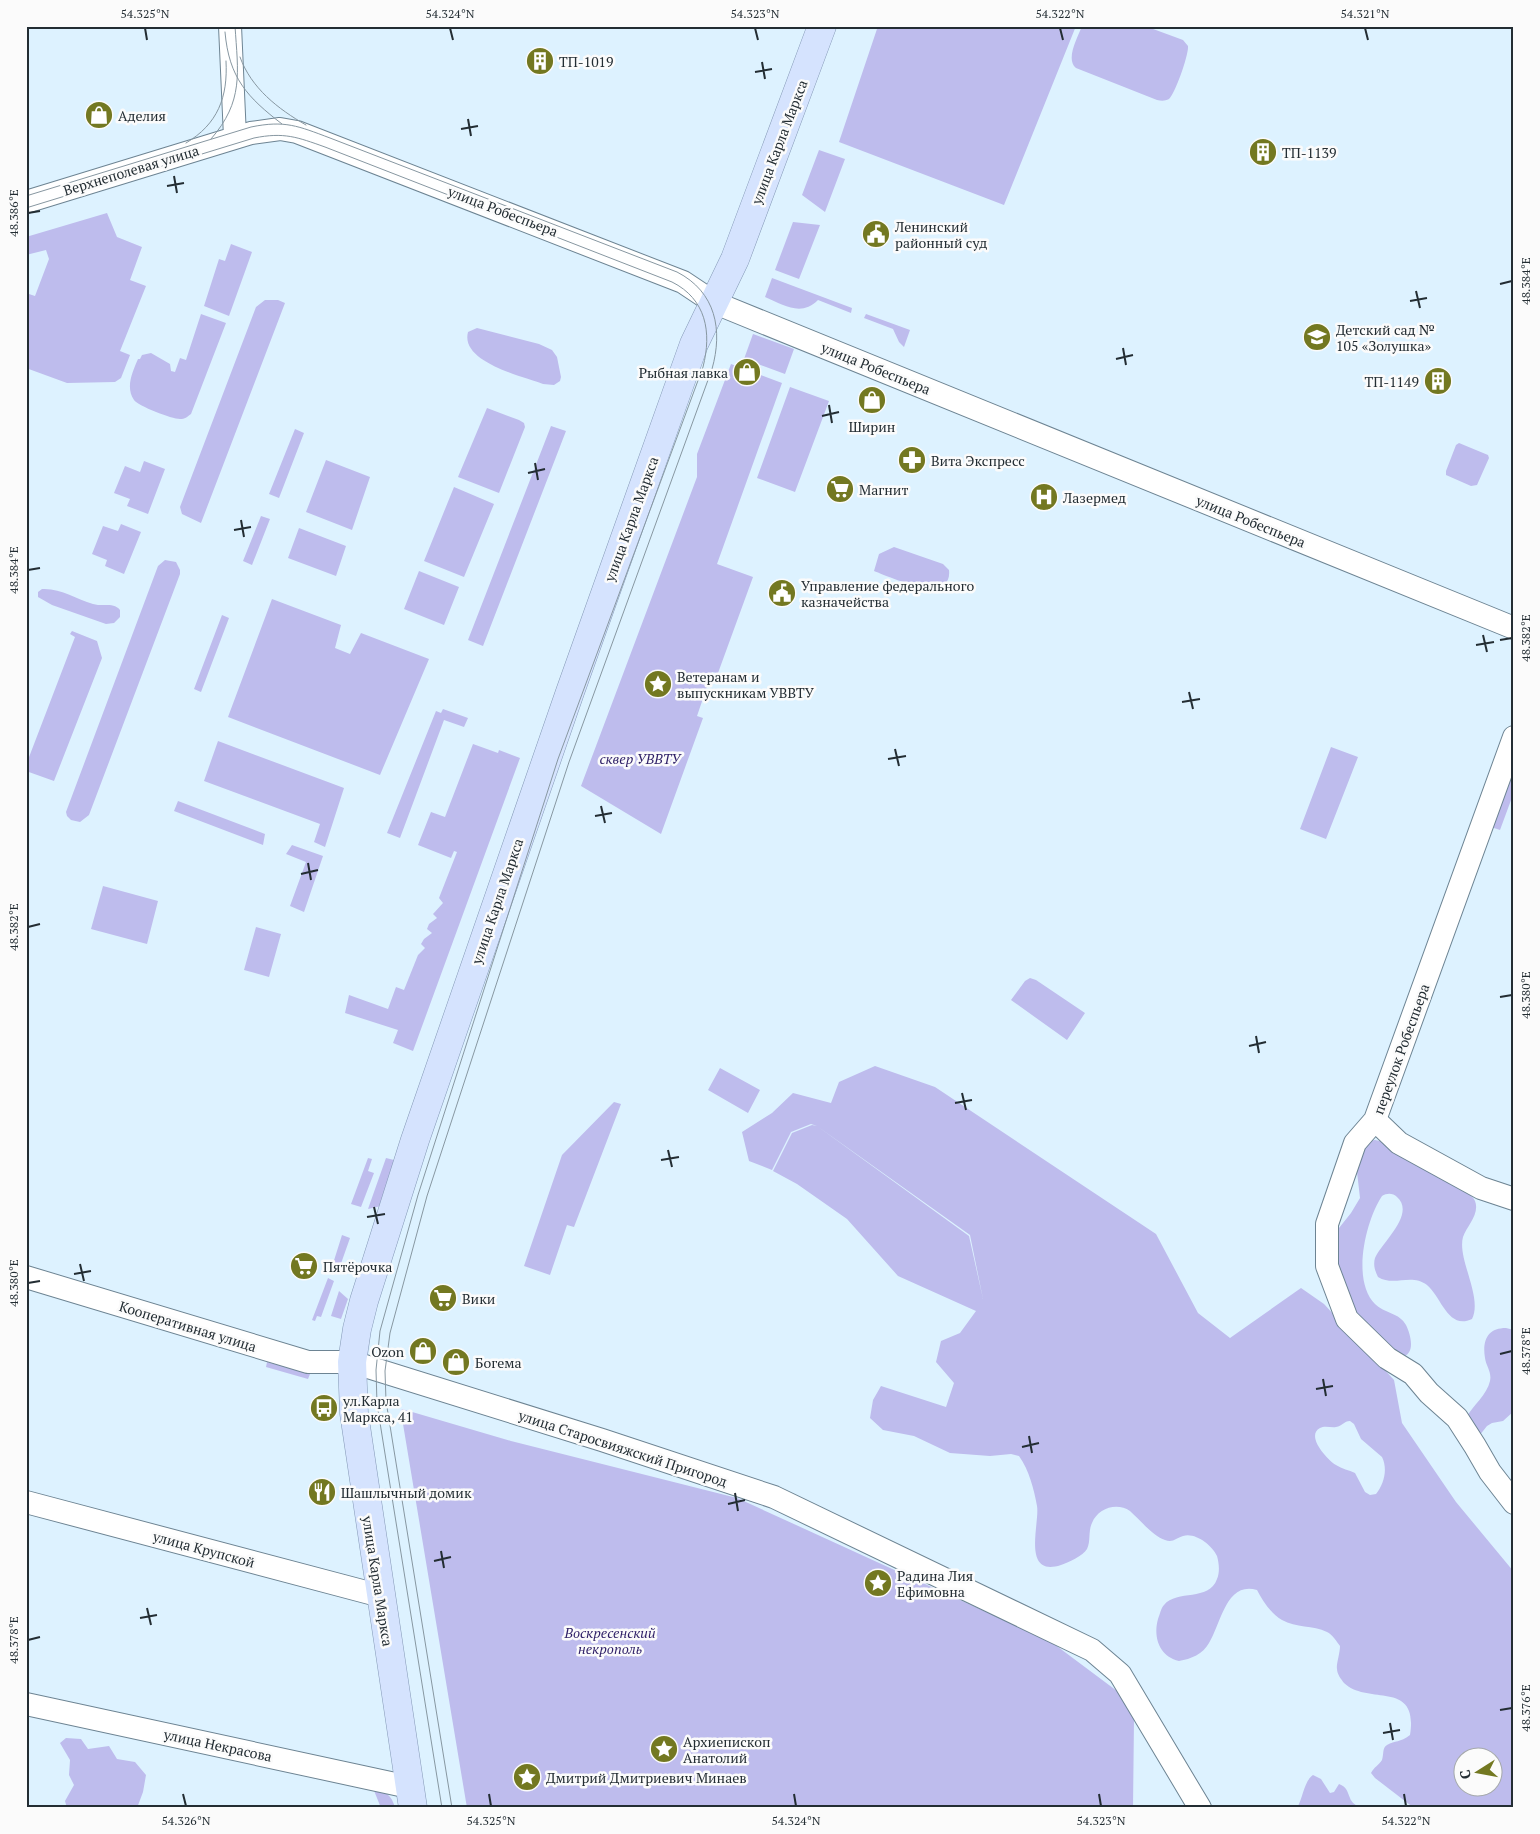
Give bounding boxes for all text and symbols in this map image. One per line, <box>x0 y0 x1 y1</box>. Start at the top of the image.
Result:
text: 54.325°N <box>120 6 170 21</box>
text: 54.324°N <box>425 6 475 21</box>
text: 54.323°N <box>730 6 780 21</box>
text: 54.322°N <box>1035 6 1085 21</box>
text: 54.321°N <box>1340 6 1390 21</box>
building icon: ТП-1019 <box>525 46 555 76</box>
place label: ТП-1019 <box>559 52 614 71</box>
street label: улица Карла Маркса <box>746 77 812 208</box>
shop icon: Аделия <box>84 100 114 130</box>
place label: Аделия <box>118 106 166 125</box>
building icon: ТП-1139 <box>1248 137 1278 167</box>
street label: Верхнеполевая улица <box>61 140 201 200</box>
place label: ТП-1139 <box>1282 143 1337 162</box>
street label: улица Робеспьера <box>444 181 561 241</box>
text: 48.386°E <box>6 189 21 237</box>
place label: Ленинский районный суд <box>894 217 987 252</box>
public building icon: Ленинский районный суд <box>861 219 891 249</box>
text: 48.384°E <box>1518 257 1533 305</box>
place label: Детский сад № 105 «Золушка» <box>1336 320 1435 355</box>
school or university icon: Детский сад № 105 «Золушка» <box>1302 322 1332 352</box>
street label: улица Робеспьера <box>818 337 933 399</box>
shop icon: Рыбная лавка <box>732 357 762 387</box>
place label: Рыбная лавка <box>639 363 728 382</box>
building icon: ТП-1149 <box>1423 366 1453 396</box>
place label: ТП-1149 <box>1364 372 1419 391</box>
shop icon: Ширин <box>857 385 887 415</box>
place label: Ширин <box>849 417 896 436</box>
pharmacy icon: Вита Экспресс <box>897 445 927 475</box>
place label: Вита Экспресс <box>931 451 1025 470</box>
street label: улица Карла Маркса <box>599 454 662 585</box>
supermarket icon: Магнит <box>825 474 855 504</box>
place label: Магнит <box>859 480 908 499</box>
hospital icon: Лазермед <box>1029 482 1059 512</box>
place label: Лазермед <box>1062 488 1126 507</box>
street label: улица Робеспьера <box>1193 490 1308 552</box>
text: 48.384°E <box>6 546 21 594</box>
place label: Управление федерального казначейства <box>801 576 974 611</box>
public building icon: Управление федерального казначейства <box>767 578 797 608</box>
text: 48.382°E <box>1518 614 1533 662</box>
place label: Ветеранам и выпускникам УВВТУ <box>677 667 815 702</box>
place icon: Ветеранам и выпускникам УВВТУ <box>643 669 673 699</box>
park label: сквер УВВТУ <box>600 749 682 768</box>
street label: улица Карла Маркса <box>466 836 527 967</box>
text: 48.382°E <box>6 903 21 951</box>
text: 48.380°E <box>1518 971 1533 1019</box>
street label: переулок Робеспьера <box>1369 981 1433 1117</box>
supermarket icon: Пятёрочка <box>289 1251 319 1281</box>
place label: Пятёрочка <box>323 1257 392 1276</box>
text: 48.380°E <box>6 1259 21 1307</box>
supermarket icon: Вики <box>428 1283 458 1313</box>
place label: Вики <box>462 1289 496 1308</box>
street label: Кооперативная улица <box>117 1296 259 1356</box>
text: 48.378°E <box>1518 1327 1533 1375</box>
shop icon: Ozon <box>408 1336 438 1366</box>
place label: Ozon <box>371 1342 405 1361</box>
shop icon: Богема <box>441 1347 471 1377</box>
place label: Богема <box>475 1353 522 1372</box>
place label: ул.Карла Маркса, 41 <box>342 1391 413 1426</box>
bus stop icon: ул.Карла Маркса, 41 <box>309 1393 339 1423</box>
street label: улица Старосвияжский Пригород <box>515 1405 730 1491</box>
restaurant icon: Шашлычный домик <box>307 1477 337 1507</box>
place label: Шашлычный домик <box>341 1483 472 1502</box>
street label: улица Карла Маркса <box>358 1513 398 1648</box>
street label: улица Крупской <box>150 1526 257 1572</box>
place label: Радина Лия Ефимовна <box>897 1566 973 1601</box>
place icon: Радина Лия Ефимовна <box>863 1568 893 1598</box>
text: 48.378°E <box>6 1616 21 1664</box>
park label: Воскресенский некрополь <box>563 1623 656 1658</box>
text: 48.376°E <box>1518 1684 1533 1732</box>
street label: улица Некрасова <box>161 1724 274 1766</box>
place label: Архиепископ Анатолий <box>683 1732 771 1767</box>
place icon: Архиепископ Анатолий <box>649 1734 679 1764</box>
north arrow <box>1452 1746 1502 1796</box>
place icon: Дмитрий Дмитриевич Минаев <box>512 1762 542 1792</box>
place label: Дмитрий Дмитриевич Минаев <box>546 1768 747 1787</box>
text: С <box>1455 1768 1475 1781</box>
text: 54.326°N <box>161 1813 211 1828</box>
text: 54.325°N <box>466 1813 516 1828</box>
text: 54.324°N <box>771 1813 821 1828</box>
text: 54.323°N <box>1076 1813 1126 1828</box>
text: 54.322°N <box>1381 1813 1431 1828</box>

